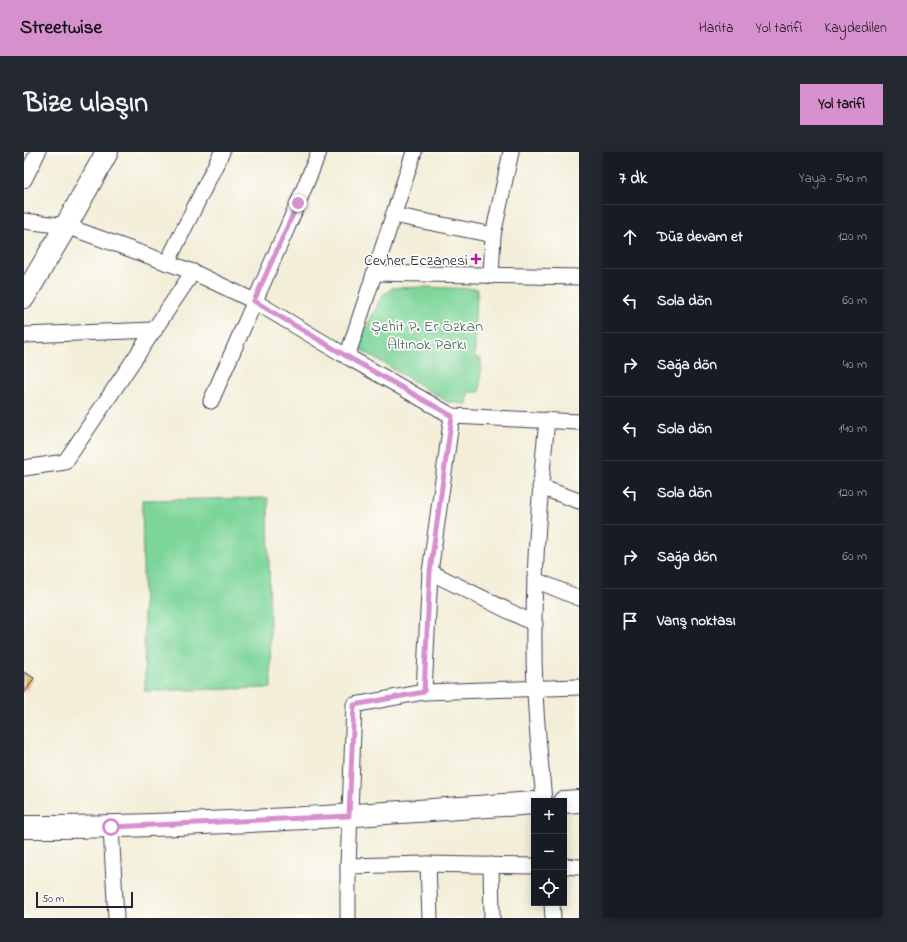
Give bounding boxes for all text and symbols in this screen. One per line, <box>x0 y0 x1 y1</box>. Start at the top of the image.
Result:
text: Streetwise <box>20 15 102 42</box>
text: Harita <box>699 18 734 39</box>
text: Yol tarifi <box>756 18 802 39</box>
text: Kaydedilen <box>824 18 887 39</box>
text: Bize ulaşın <box>24 84 148 125</box>
button: Yol tarifi <box>800 84 883 125</box>
text: 7 dk <box>619 166 647 191</box>
text: Yaya · 540 m <box>799 169 867 188</box>
route end <box>289 194 307 212</box>
icon: ahead <box>619 226 641 248</box>
text: Düz devam et <box>657 226 743 248</box>
text: 120 m <box>837 227 867 246</box>
place label: Cevher Eczanesi <box>364 249 468 273</box>
marker: Cevher Eczanesi <box>471 254 481 264</box>
icon: left <box>619 290 641 312</box>
text: Sola dön <box>657 290 712 312</box>
text: 60 m <box>842 291 867 310</box>
park label: Şehit P. Er Özkan Altınok Parkı <box>371 315 483 357</box>
icon: right <box>619 354 641 376</box>
text: Sağa dön <box>657 354 717 376</box>
text: 40 m <box>843 355 867 374</box>
icon: left <box>619 418 641 440</box>
text: Sola dön <box>657 418 712 440</box>
text: 140 m <box>839 419 867 438</box>
icon: left <box>619 482 641 504</box>
text: Sola dön <box>657 482 712 504</box>
text: 120 m <box>837 483 867 502</box>
icon: right <box>619 546 641 568</box>
text: Sağa dön <box>657 546 717 568</box>
text: 60 m <box>842 547 867 566</box>
icon: arrive <box>619 610 641 632</box>
text: Varış noktası <box>657 610 736 632</box>
map controls <box>531 798 567 906</box>
button: + <box>531 798 567 834</box>
route start <box>102 818 120 836</box>
button: − <box>531 834 567 870</box>
button: locate <box>531 870 567 906</box>
scale bar <box>36 890 133 909</box>
text: 50 m <box>42 891 64 907</box>

